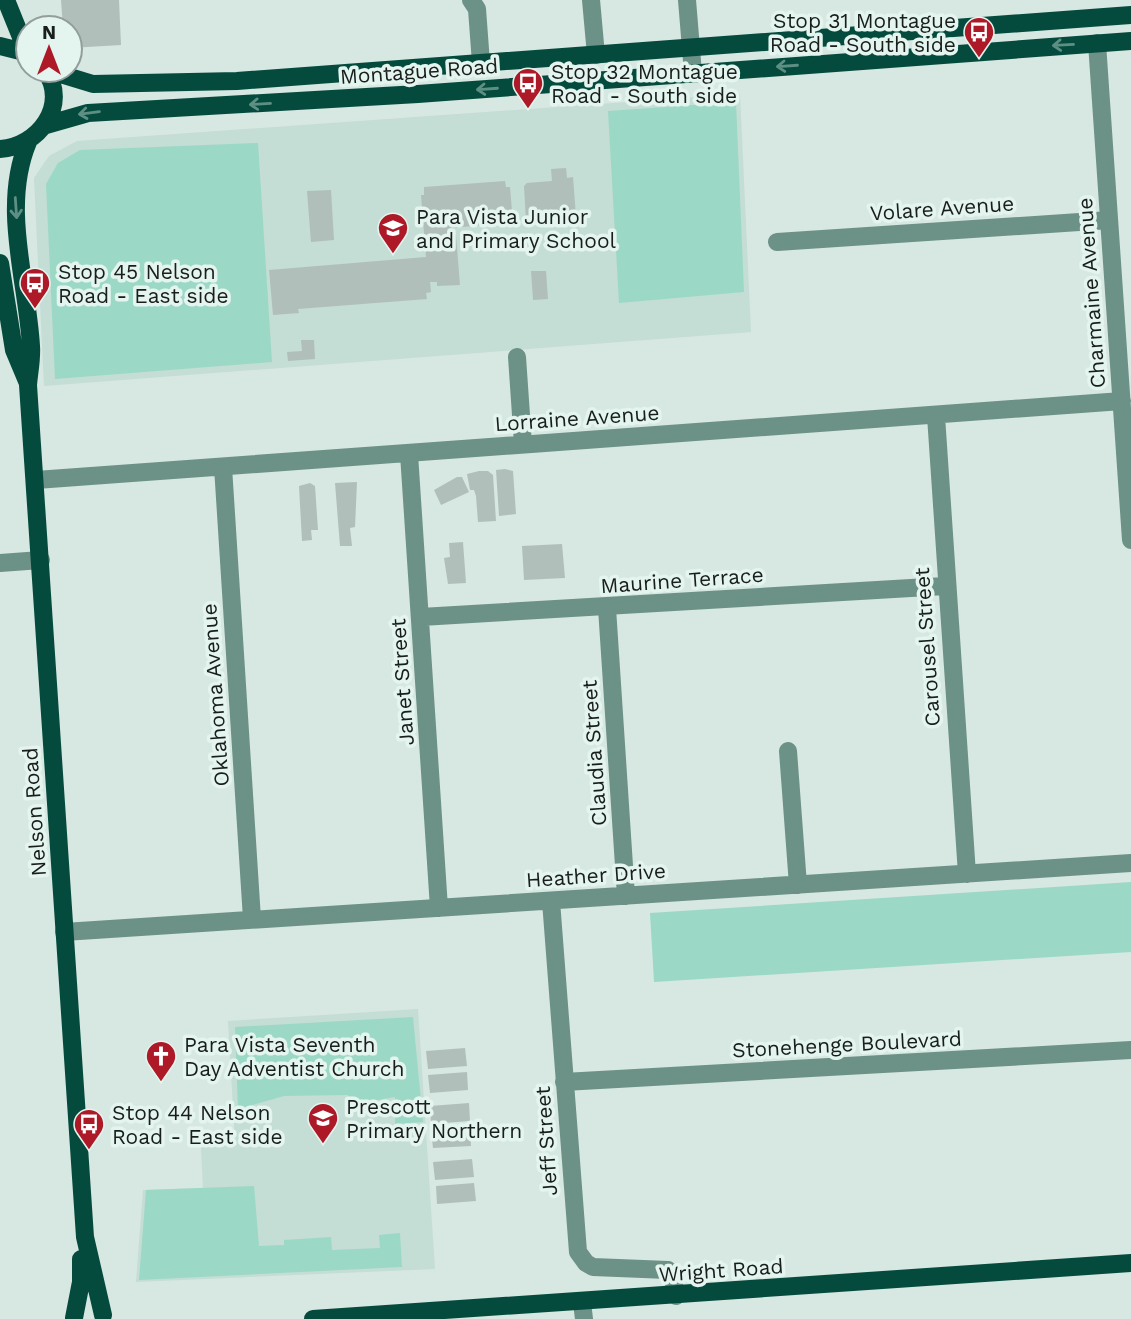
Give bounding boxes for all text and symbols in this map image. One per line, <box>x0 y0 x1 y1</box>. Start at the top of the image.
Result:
place label: Stop 31 Montague Road - South side <box>770 8 956 57</box>
north arrow <box>14 14 84 84</box>
bus stop icon: Stop 31 Montague Road - South side <box>962 15 996 59</box>
text: N <box>42 21 56 44</box>
one-way arrow <box>1052 39 1075 52</box>
street label: Montague Road <box>339 53 499 89</box>
place label: Stop 32 Montague Road - South side <box>551 59 738 108</box>
one-way arrow <box>776 60 799 73</box>
bus stop icon: Stop 32 Montague Road - South side <box>511 66 545 110</box>
one-way arrow <box>476 82 499 95</box>
one-way arrow <box>249 97 272 110</box>
one-way arrow <box>78 107 101 120</box>
street label: Volare Avenue <box>869 190 1015 226</box>
one-way arrow <box>10 196 23 219</box>
street label: Charmaine Avenue <box>1072 197 1110 389</box>
place label: Para Vista Junior and Primary School <box>416 204 617 253</box>
school or university icon: Para Vista Junior and Primary School <box>376 211 410 255</box>
place label: Stop 45 Nelson Road - East side <box>58 259 229 308</box>
bus stop icon: Stop 45 Nelson Road - East side <box>18 266 52 310</box>
street label: Lorraine Avenue <box>494 400 660 436</box>
street label: Maurine Terrace <box>600 562 764 598</box>
street label: Carousel Street <box>909 566 945 727</box>
street label: Oklahoma Avenue <box>196 603 234 787</box>
street label: Janet Street <box>385 617 419 746</box>
street label: Claudia Street <box>576 679 612 827</box>
street label: Nelson Road <box>17 747 51 877</box>
street label: Heather Drive <box>525 858 667 892</box>
street label: Stonehenge Boulevard <box>732 1025 962 1063</box>
place label: Para Vista Seventh Day Adventist Church <box>184 1032 405 1081</box>
church icon: Para Vista Seventh Day Adventist Church <box>144 1039 178 1083</box>
street label: Jeff Street <box>530 1085 562 1197</box>
place label: Prescott Primary Northern <box>346 1094 522 1143</box>
place label: Stop 44 Nelson Road - East side <box>112 1100 283 1149</box>
school or university icon: Prescott Primary Northern <box>306 1101 340 1145</box>
bus stop icon: Stop 44 Nelson Road - East side <box>72 1107 106 1151</box>
street label: Wright Road <box>658 1253 784 1287</box>

